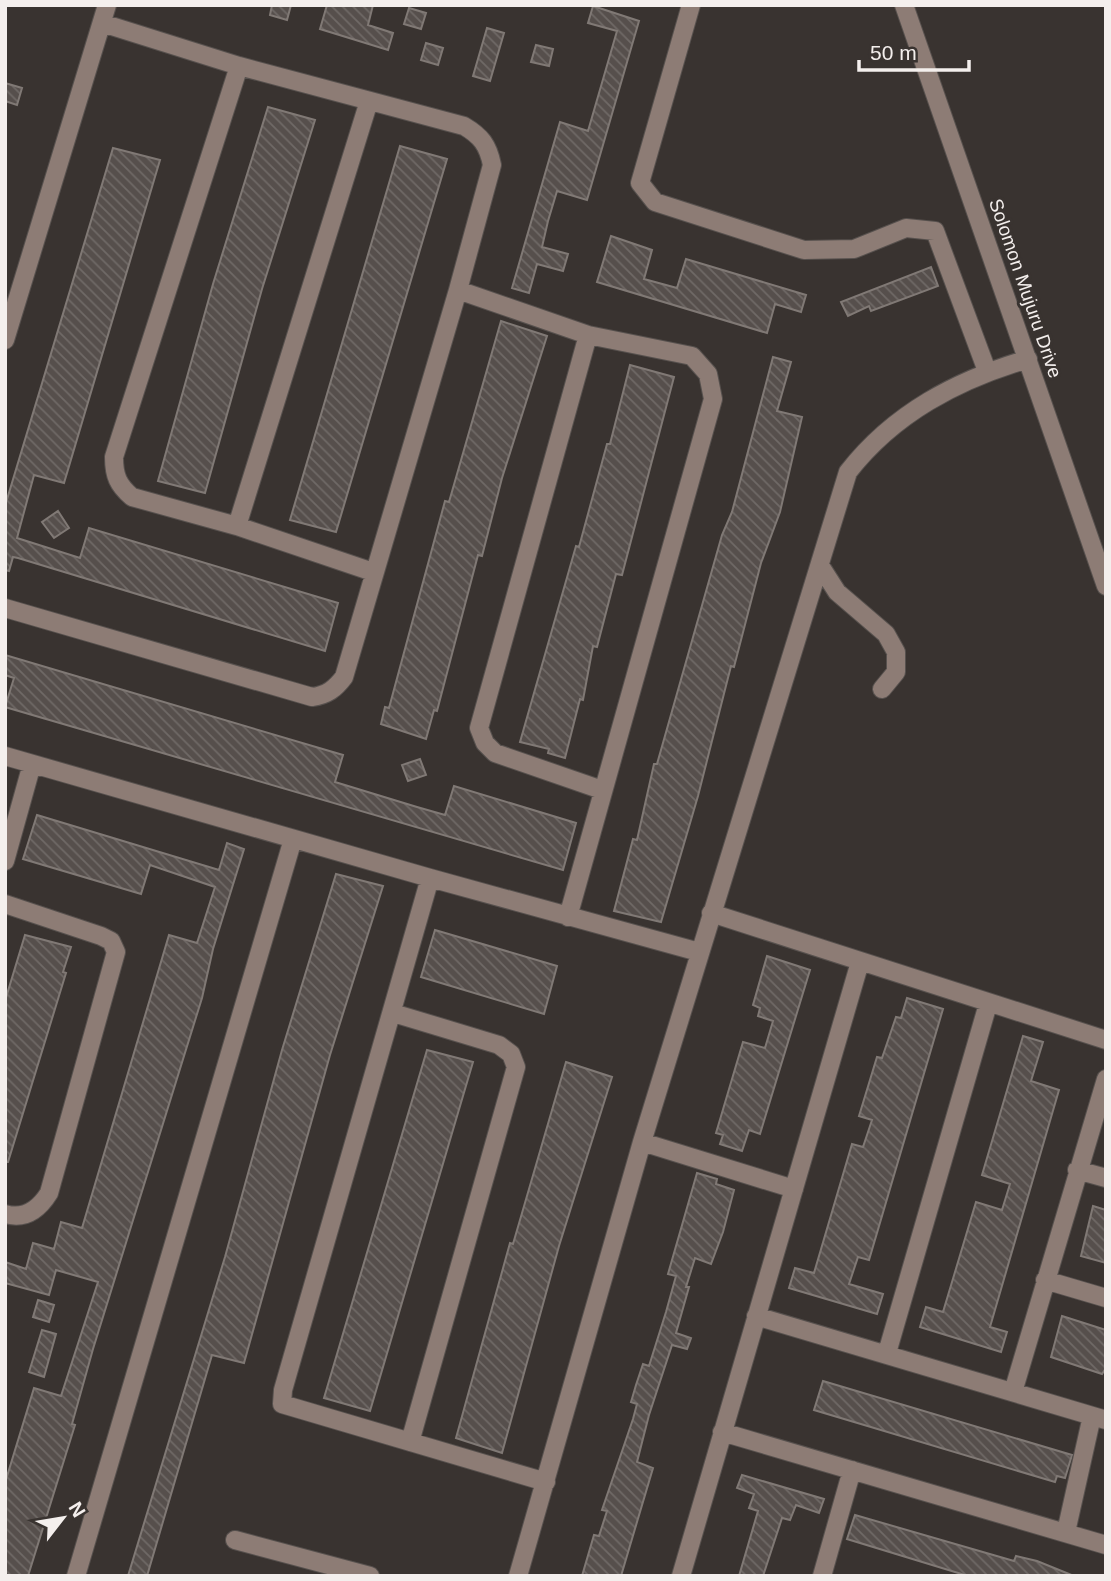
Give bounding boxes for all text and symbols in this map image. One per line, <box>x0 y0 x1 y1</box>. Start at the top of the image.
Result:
scale bar <box>859 28 969 72</box>
text: 50 m <box>870 41 917 64</box>
street label: Solomon Mujuru Drive <box>985 196 1066 380</box>
north arrow <box>28 1483 98 1553</box>
text: N <box>65 1498 90 1521</box>

